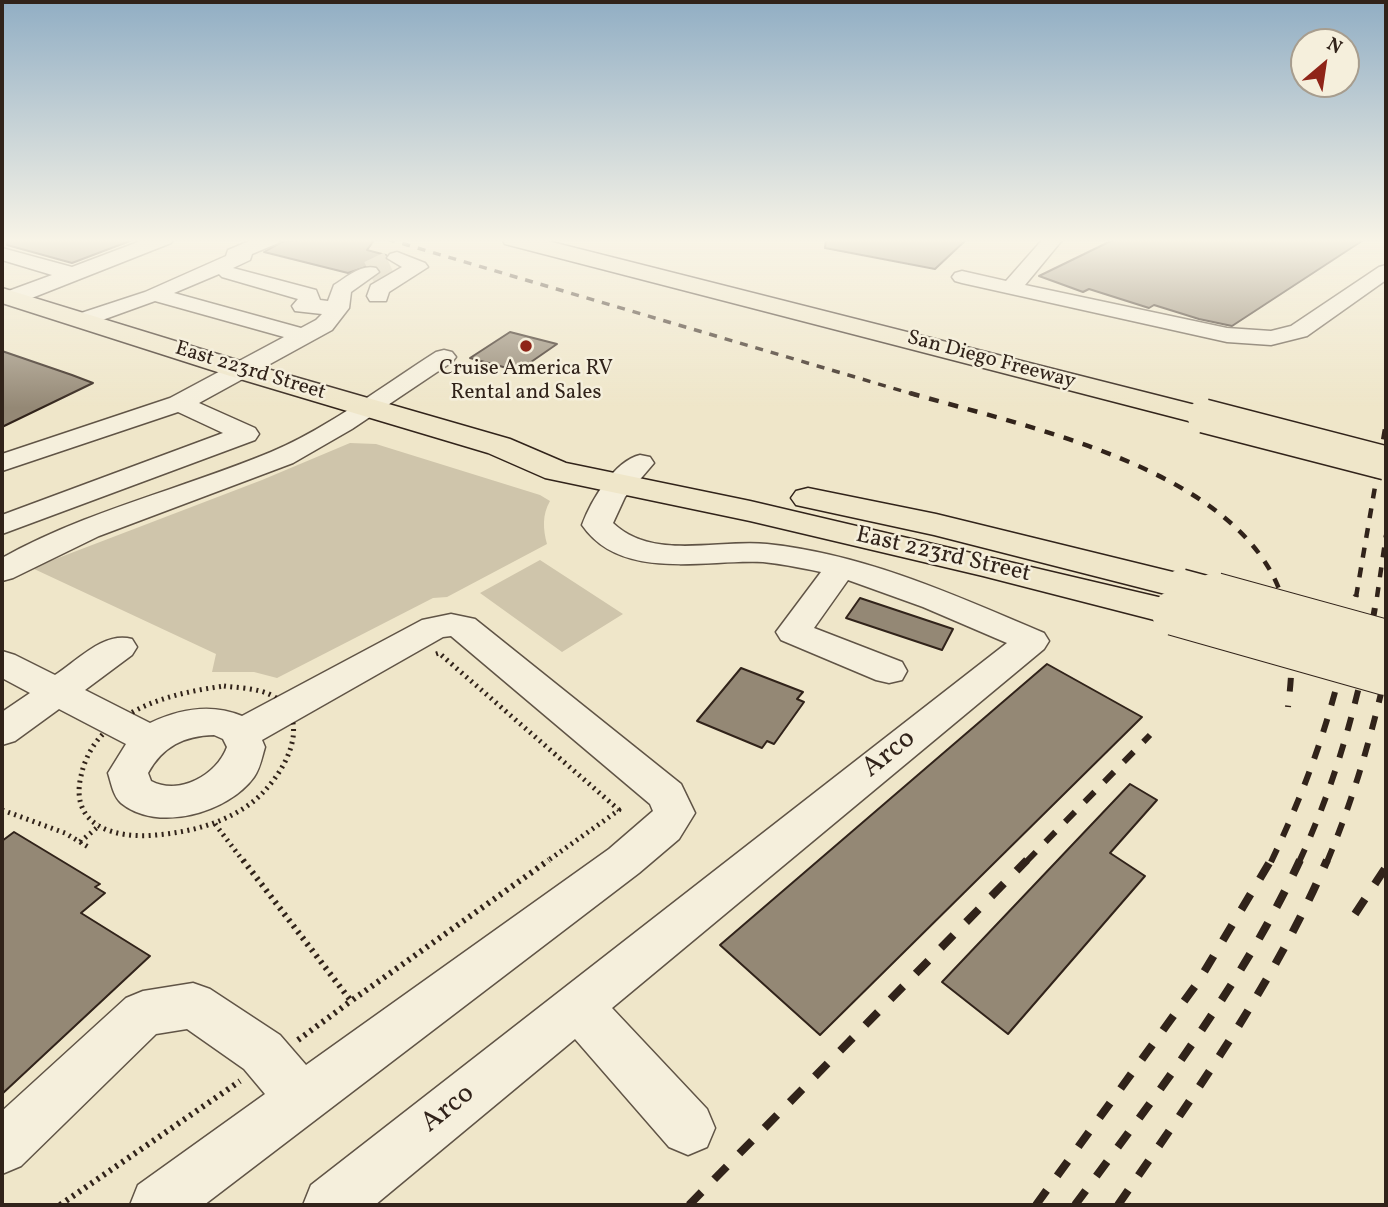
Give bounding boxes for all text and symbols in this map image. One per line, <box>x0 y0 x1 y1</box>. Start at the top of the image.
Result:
north arrow <box>1290 28 1360 98</box>
text: N <box>1322 32 1347 61</box>
street label: San Diego Freeway <box>904 326 1078 396</box>
street label: East 223rd Street <box>172 337 328 407</box>
marker: Cruise America RV Rental and Sales <box>518 338 534 354</box>
place label: Cruise America RV Rental and Sales <box>439 357 613 407</box>
street label: East 223rd Street <box>853 522 1033 590</box>
street label: Arco <box>857 723 923 787</box>
street label: Arco <box>416 1078 482 1142</box>

